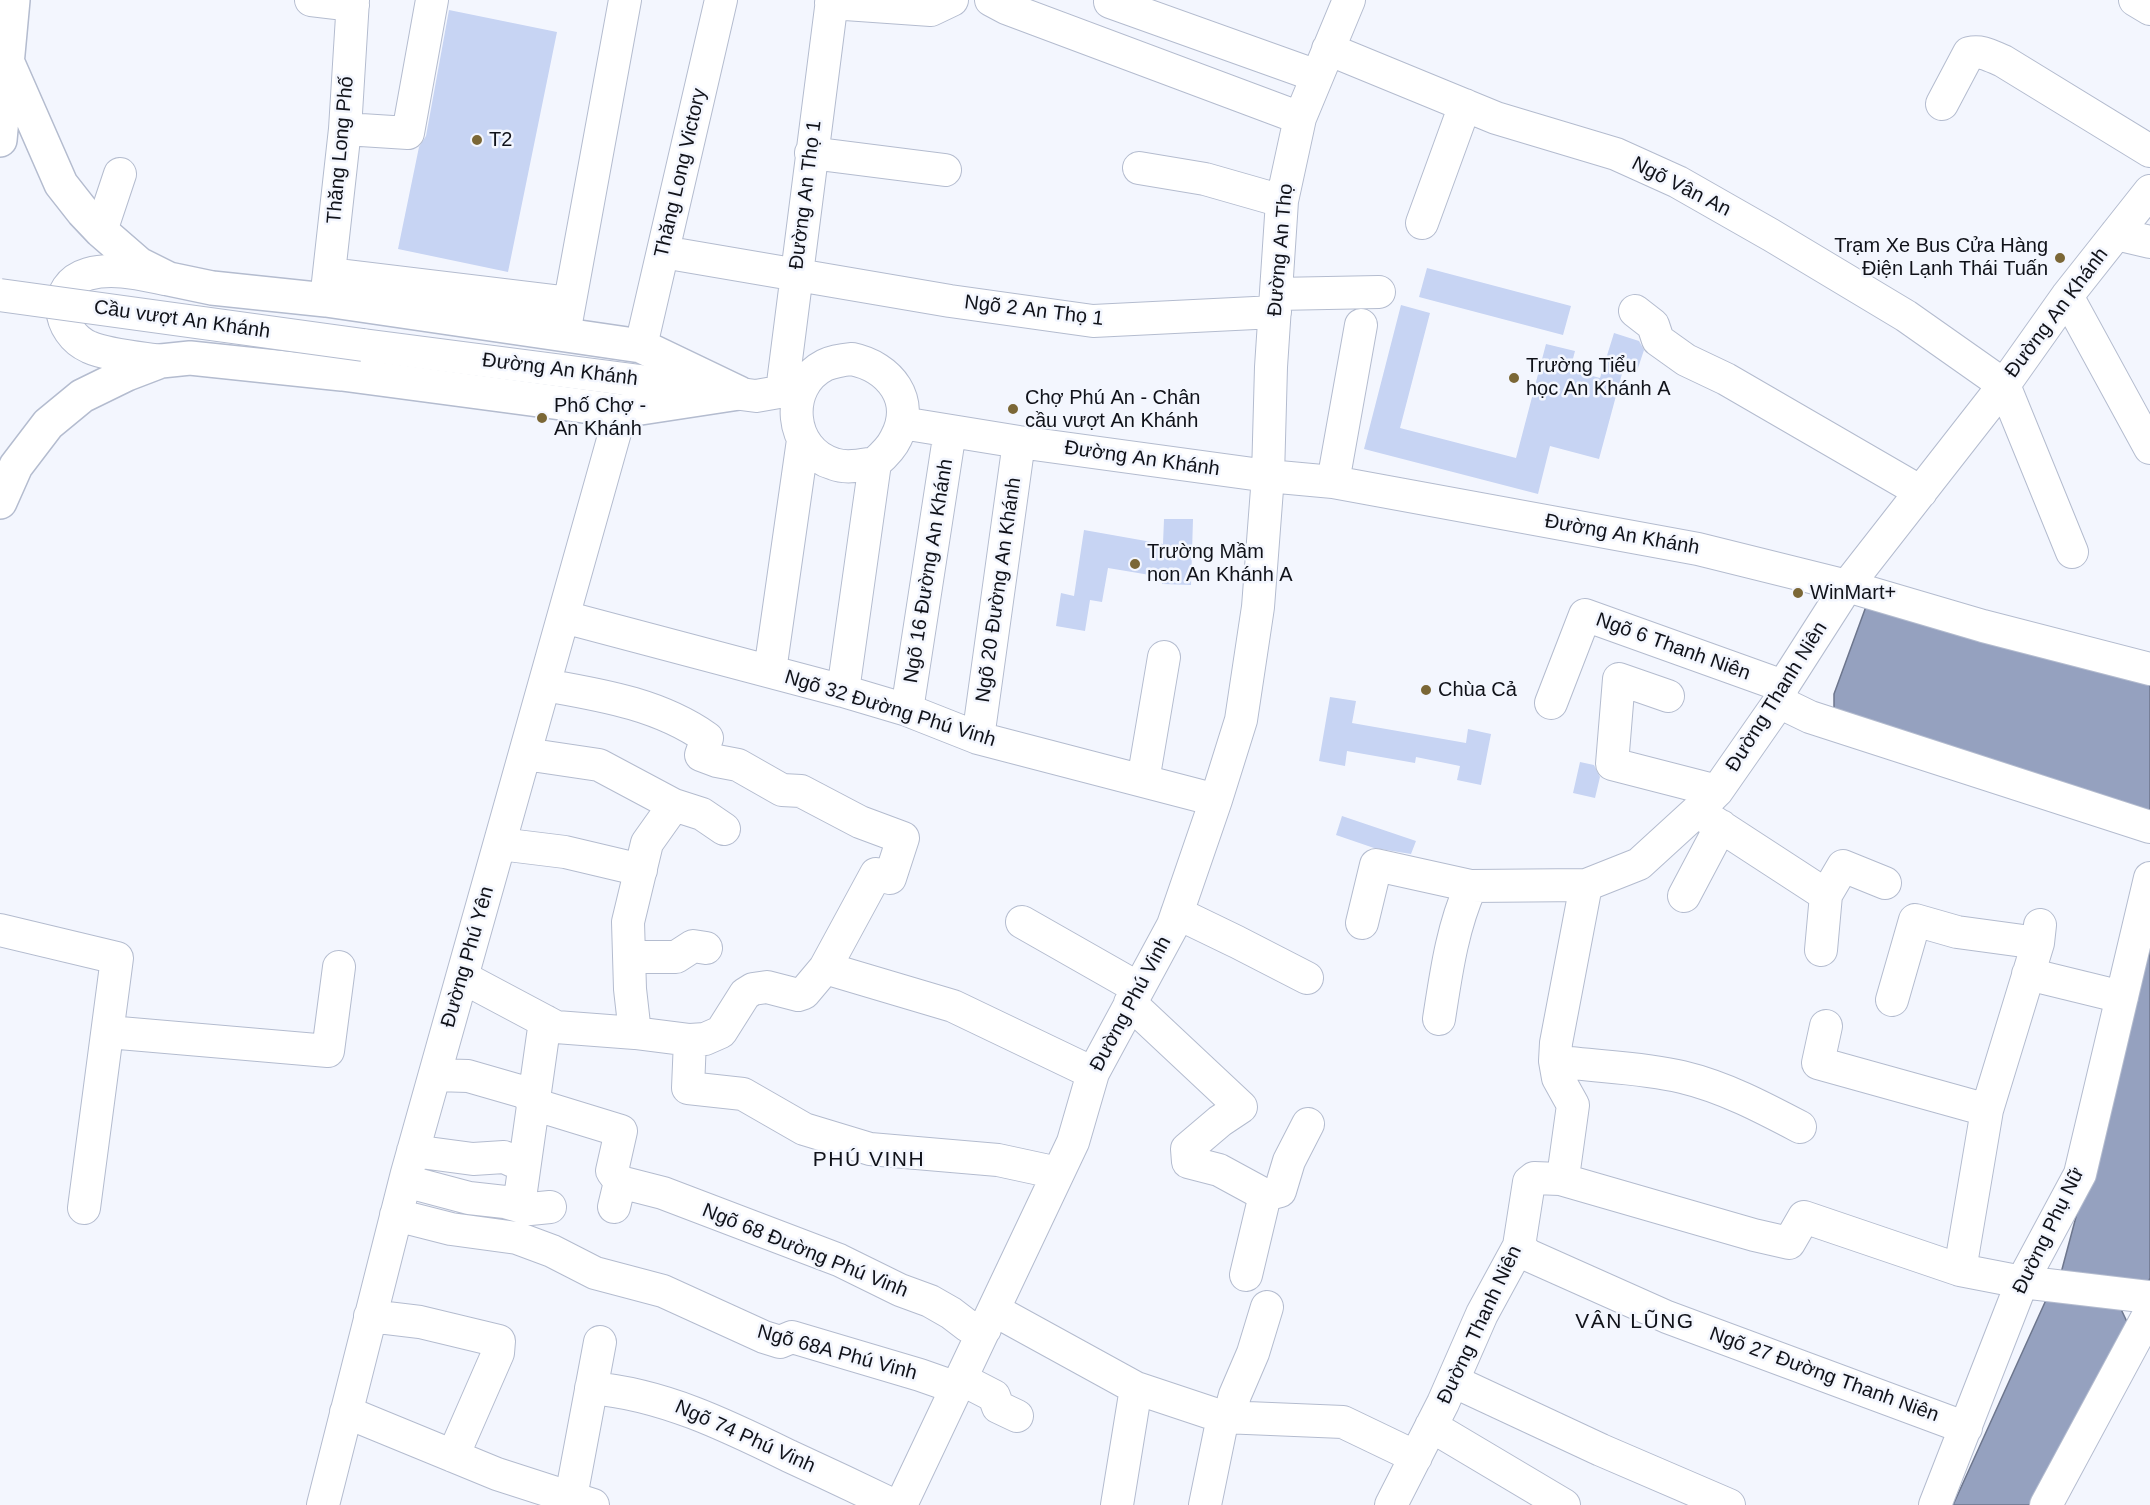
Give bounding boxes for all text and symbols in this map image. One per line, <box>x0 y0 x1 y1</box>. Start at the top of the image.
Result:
street label: Thăng Long Phố <box>323 75 359 225</box>
street label: Thăng Long Victory <box>650 86 712 260</box>
street label: Đường An Thọ 1 <box>785 119 827 271</box>
place label: T2 <box>489 128 512 152</box>
marker: T2 <box>470 133 484 147</box>
street label: Ngõ Vân An <box>1628 152 1734 222</box>
street label: Đường An Thọ <box>1263 183 1299 317</box>
place label: Trạm Xe Bus Cửa Hàng Điện Lạnh Thái Tuấn <box>1834 234 2048 281</box>
street label: Đường An Khánh <box>2000 243 2114 383</box>
marker: Trạm Xe Bus Cửa Hàng Điện Lạnh Thái Tuấn <box>2053 251 2067 265</box>
street label: Ngõ 2 An Thọ 1 <box>963 291 1105 331</box>
street label: Cầu vượt An Khánh <box>92 296 272 344</box>
street label: Đường An Khánh <box>481 349 639 391</box>
place label: Trường Tiểu học An Khánh A <box>1526 354 1671 401</box>
marker: Trường Tiểu học An Khánh A <box>1507 371 1521 385</box>
place label: Chợ Phú An - Chân cầu vượt An Khánh <box>1025 386 1200 433</box>
place label: Phố Chợ - An Khánh <box>554 394 646 441</box>
marker: Chợ Phú An - Chân cầu vượt An Khánh <box>1006 402 1020 416</box>
marker: Phố Chợ - An Khánh <box>535 411 549 425</box>
street label: Đường An Khánh <box>1063 436 1221 482</box>
street label: Ngõ 16 Đường An Khánh <box>899 457 959 685</box>
street label: Ngõ 20 Đường An Khánh <box>971 476 1027 704</box>
street label: Đường An Khánh <box>1543 510 1701 560</box>
place label: Trường Mầm non An Khánh A <box>1147 540 1293 587</box>
marker: Trường Mầm non An Khánh A <box>1128 557 1142 571</box>
place label: WinMart+ <box>1810 581 1896 605</box>
marker: WinMart+ <box>1791 586 1805 600</box>
street label: Ngõ 6 Thanh Niên <box>1593 608 1753 686</box>
street label: Đường Thanh Niên <box>1721 618 1833 776</box>
street label: Ngõ 32 Đường Phú Vinh <box>781 665 999 753</box>
place label: Chùa Cả <box>1438 678 1517 702</box>
marker: Chùa Cả <box>1419 683 1433 697</box>
street label: Đường Phú Yên <box>436 884 500 1030</box>
street label: Đường Phú Vinh <box>1085 932 1177 1076</box>
district label: PHÚ VINH <box>813 1147 925 1173</box>
street label: Đường Phụ Nữ <box>2008 1164 2090 1298</box>
street label: Ngõ 68 Đường Phú Vinh <box>699 1199 911 1303</box>
street label: Đường Thanh Niên <box>1433 1242 1527 1408</box>
district label: VÂN LŨNG <box>1575 1309 1695 1335</box>
street label: Ngõ 68A Phú Vinh <box>755 1320 919 1386</box>
street label: Ngõ 27 Đường Thanh Niên <box>1706 1322 1942 1428</box>
street label: Ngõ 74 Phú Vinh <box>671 1395 819 1479</box>

